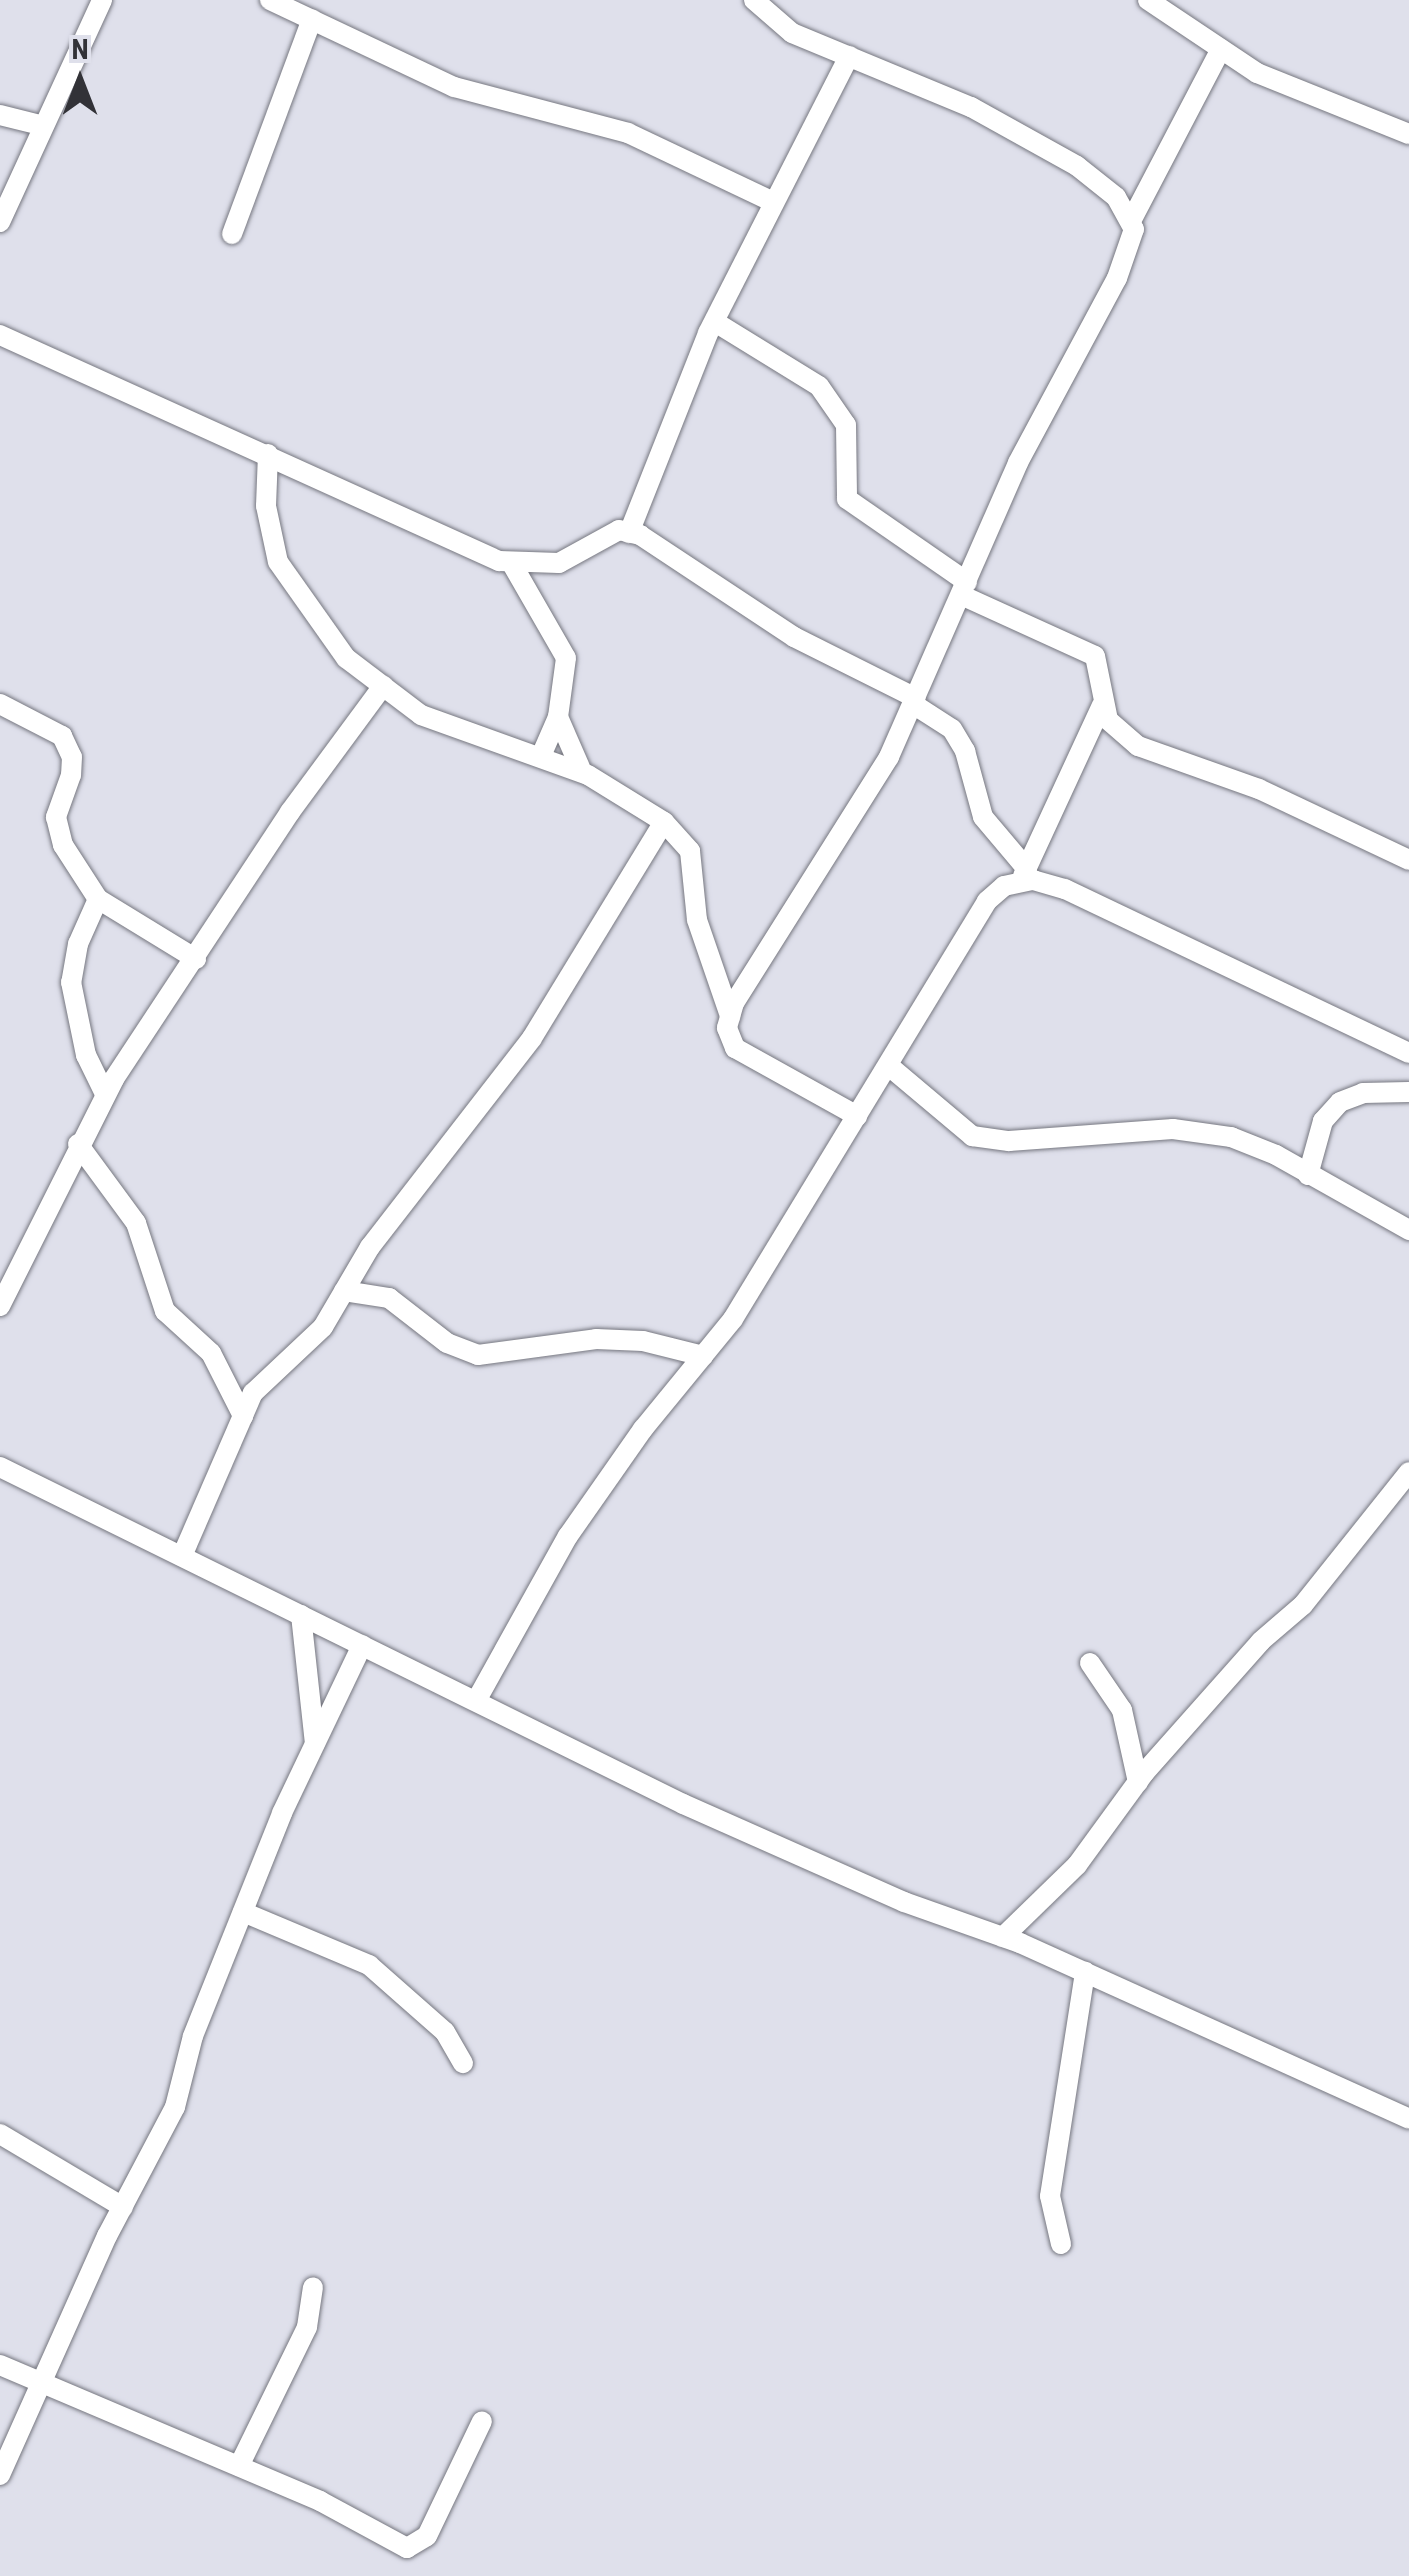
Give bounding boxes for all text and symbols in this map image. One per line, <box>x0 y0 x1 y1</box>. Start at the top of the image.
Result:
north arrow <box>30 30 130 130</box>
text: N <box>71 33 89 66</box>

